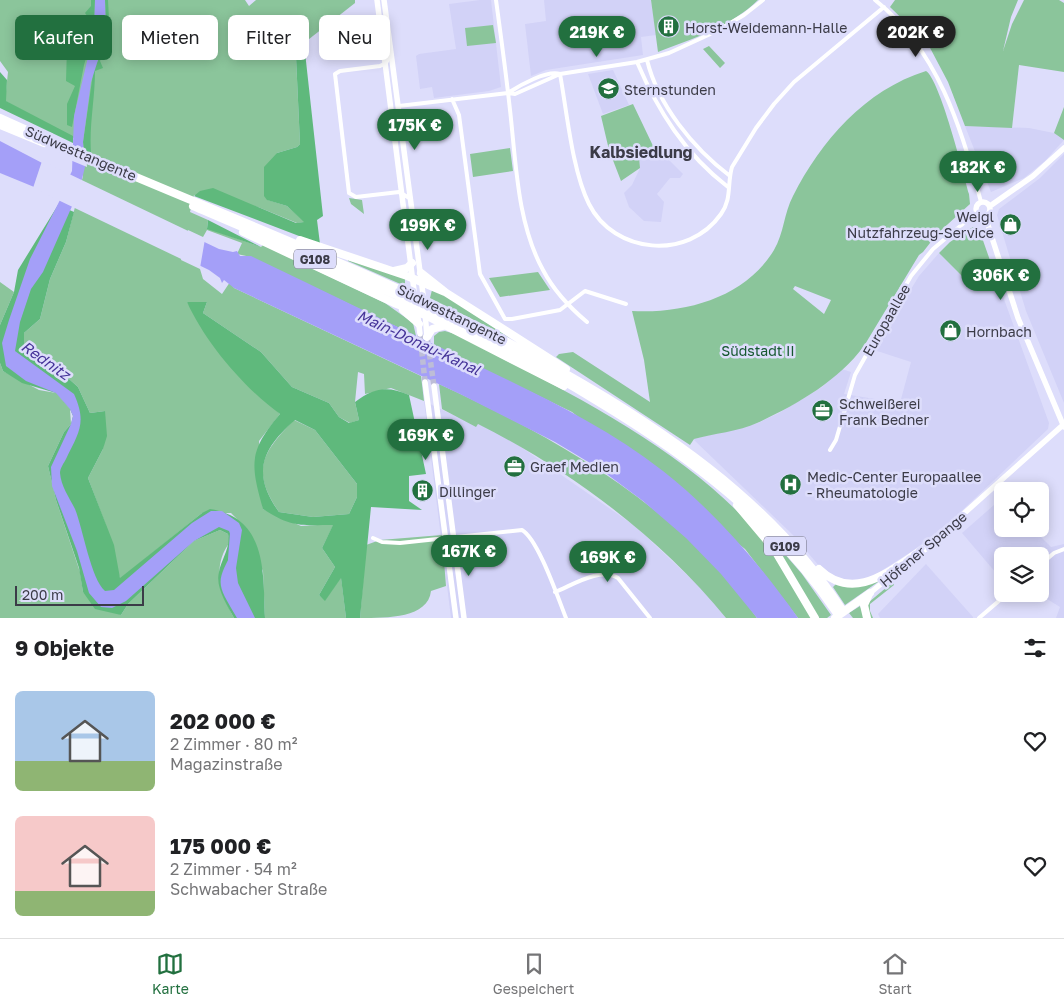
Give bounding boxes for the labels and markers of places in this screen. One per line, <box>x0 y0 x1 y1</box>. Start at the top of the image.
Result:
pin: 219K € <box>556 15 638 58</box>
building icon: Horst-Weidemann-Halle <box>657 15 681 39</box>
pin: 202K € <box>875 15 957 58</box>
place label: Horst-Weidemann-Halle <box>685 19 847 36</box>
school or university icon: Sternstunden <box>596 77 620 101</box>
place label: Sternstunden <box>624 81 716 98</box>
pin: 175K € <box>374 108 456 151</box>
pin: 182K € <box>937 150 1019 193</box>
pin: 199K € <box>387 208 469 251</box>
place label: Weigl Nutzfahrzeug-Service <box>847 208 994 241</box>
shop icon: Weigl Nutzfahrzeug-Service <box>998 212 1022 236</box>
pin: 306K € <box>960 258 1042 301</box>
shop icon: Hornbach <box>938 319 962 343</box>
place label: Hornbach <box>966 323 1032 340</box>
place label: Schweißerei Frank Bedner <box>839 395 929 428</box>
office icon: Schweißerei Frank Bedner <box>811 399 835 423</box>
pin: 169K € <box>385 418 467 461</box>
office icon: Graef Medien <box>502 454 526 478</box>
place label: Graef Medien <box>530 458 619 475</box>
place label: Medic-Center Europaallee - Rheumatologie <box>807 468 981 501</box>
hospital icon: Medic-Center Europaallee - Rheumatologie <box>779 472 803 496</box>
building icon: Dillinger <box>411 479 435 503</box>
place label: Dillinger <box>439 483 497 500</box>
pin: 167K € <box>428 534 510 577</box>
pin: 169K € <box>567 540 649 583</box>

